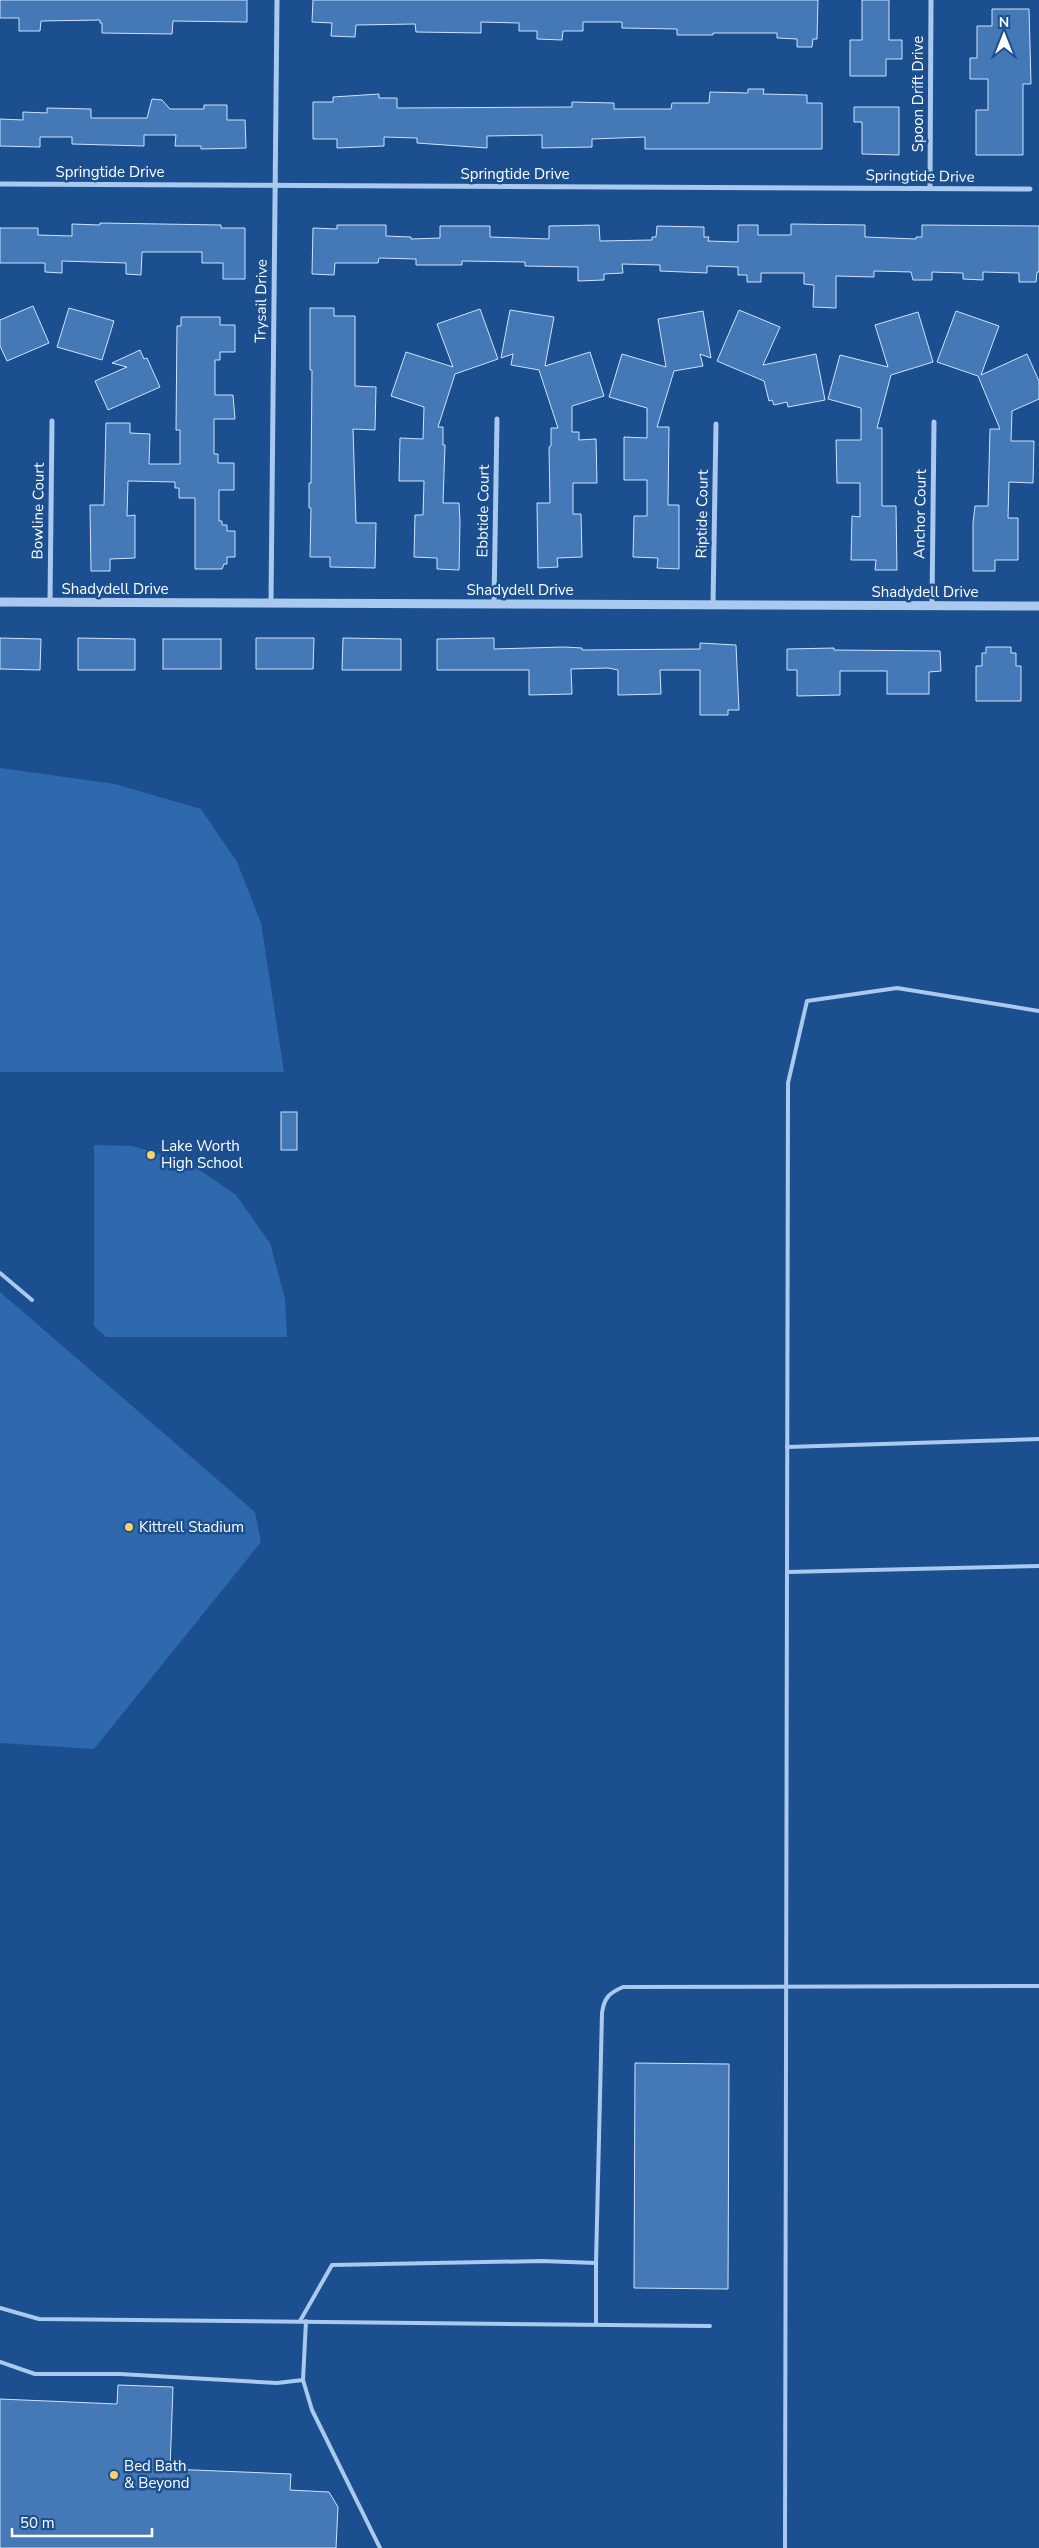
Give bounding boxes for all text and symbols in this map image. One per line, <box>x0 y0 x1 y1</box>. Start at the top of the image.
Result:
north arrow <box>979 10 1029 60</box>
text: N <box>999 13 1009 32</box>
street label: Spoon Drift Drive <box>908 36 928 152</box>
street label: Springtide Drive <box>55 162 165 182</box>
street label: Springtide Drive <box>460 164 570 184</box>
street label: Springtide Drive <box>865 165 975 187</box>
street label: Trysail Drive <box>250 259 272 343</box>
street label: Bowline Court <box>27 462 49 559</box>
street label: Ebbtide Court <box>472 464 494 558</box>
street label: Anchor Court <box>909 468 931 559</box>
street label: Riptide Court <box>691 469 713 559</box>
street label: Shadydell Drive <box>61 579 169 599</box>
street label: Shadydell Drive <box>466 580 574 600</box>
street label: Shadydell Drive <box>871 582 979 602</box>
place label: Lake Worth High School <box>161 1136 243 1173</box>
marker: Lake Worth High School <box>145 1149 157 1161</box>
place label: Kittrell Stadium <box>139 1517 244 1537</box>
marker: Kittrell Stadium <box>123 1521 135 1533</box>
place label: Bed Bath & Beyond <box>124 2456 189 2493</box>
marker: Bed Bath & Beyond <box>108 2469 120 2481</box>
scale bar <box>12 2506 152 2538</box>
text: 50 m <box>20 2513 55 2533</box>

